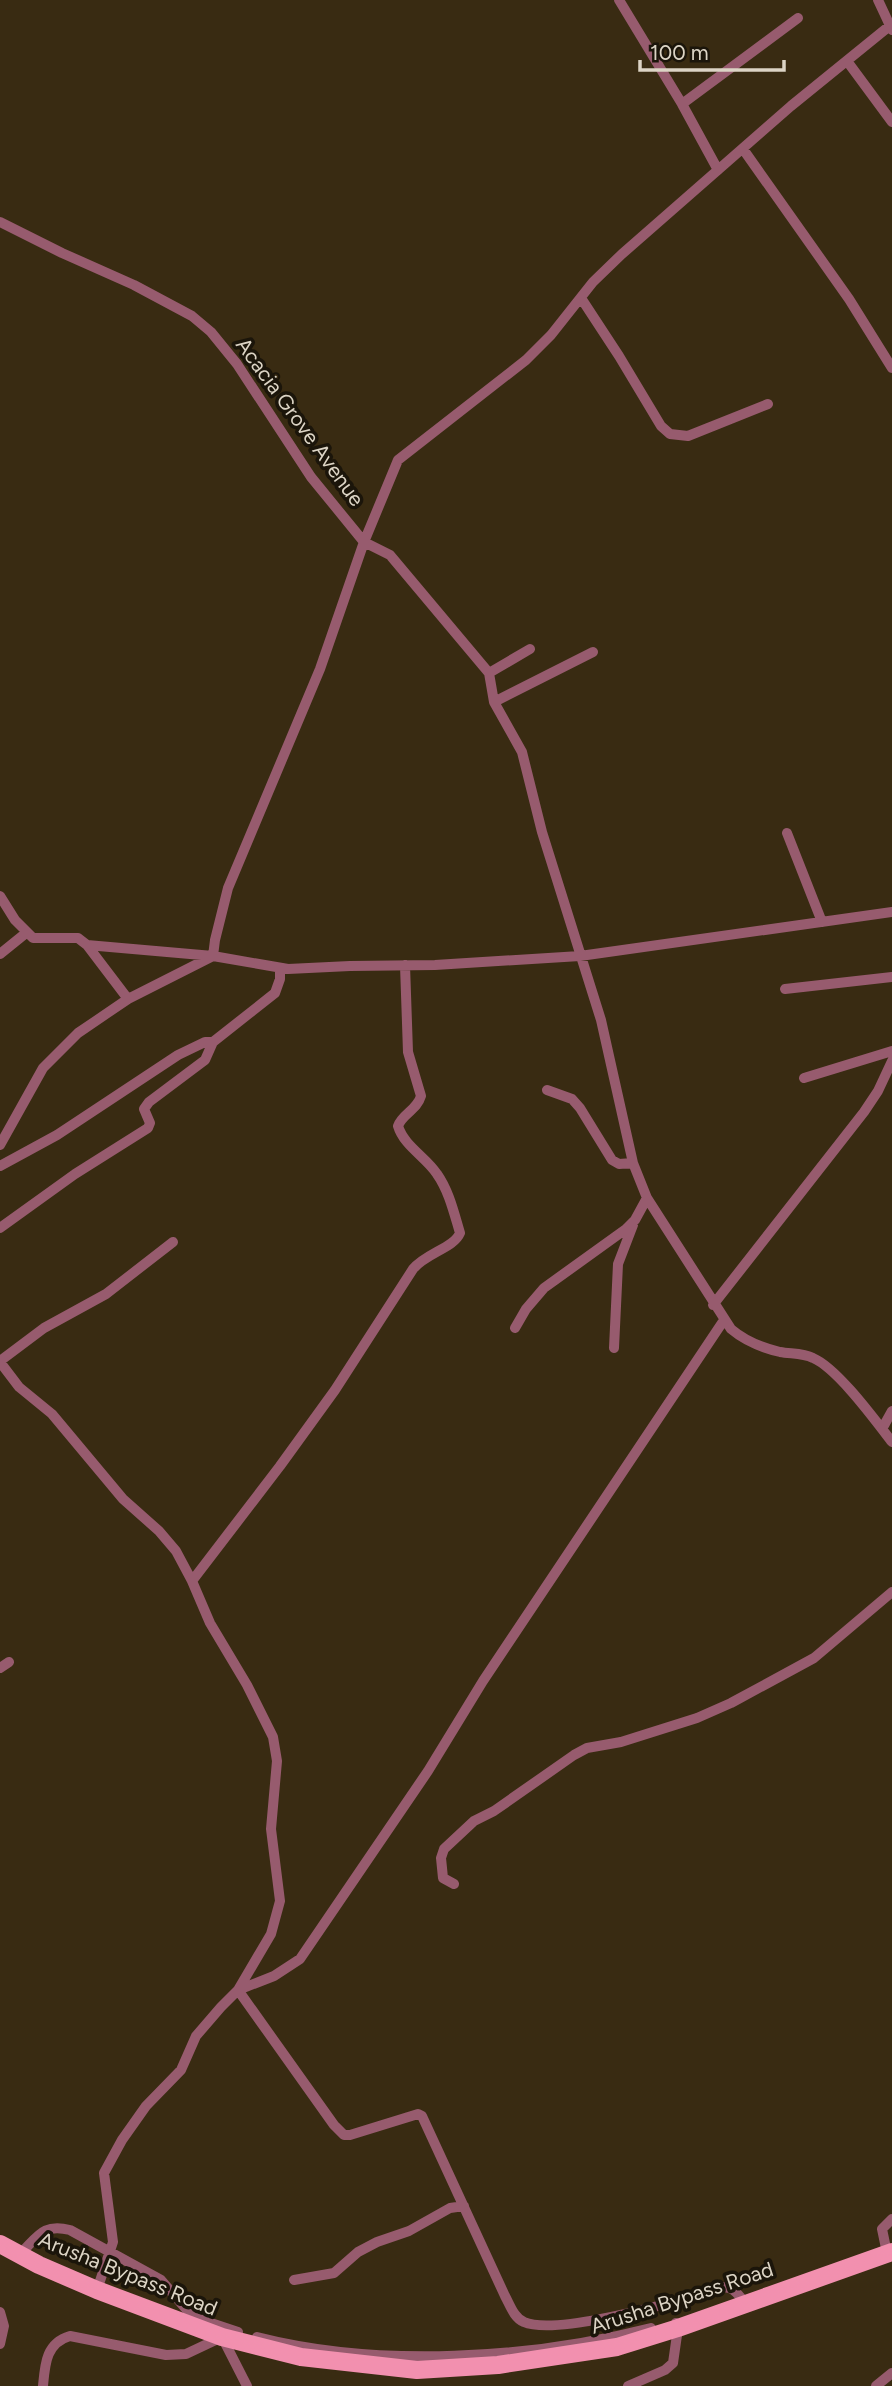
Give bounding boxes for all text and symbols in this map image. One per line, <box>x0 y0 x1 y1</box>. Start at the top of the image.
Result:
scale bar <box>640 28 784 72</box>
text: 100 m <box>650 40 709 65</box>
street label: Acacia Grove Avenue <box>231 333 370 511</box>
street label: Arusha Bypass Road <box>35 2226 221 2321</box>
street label: Arusha Bypass Road <box>587 2256 776 2339</box>

